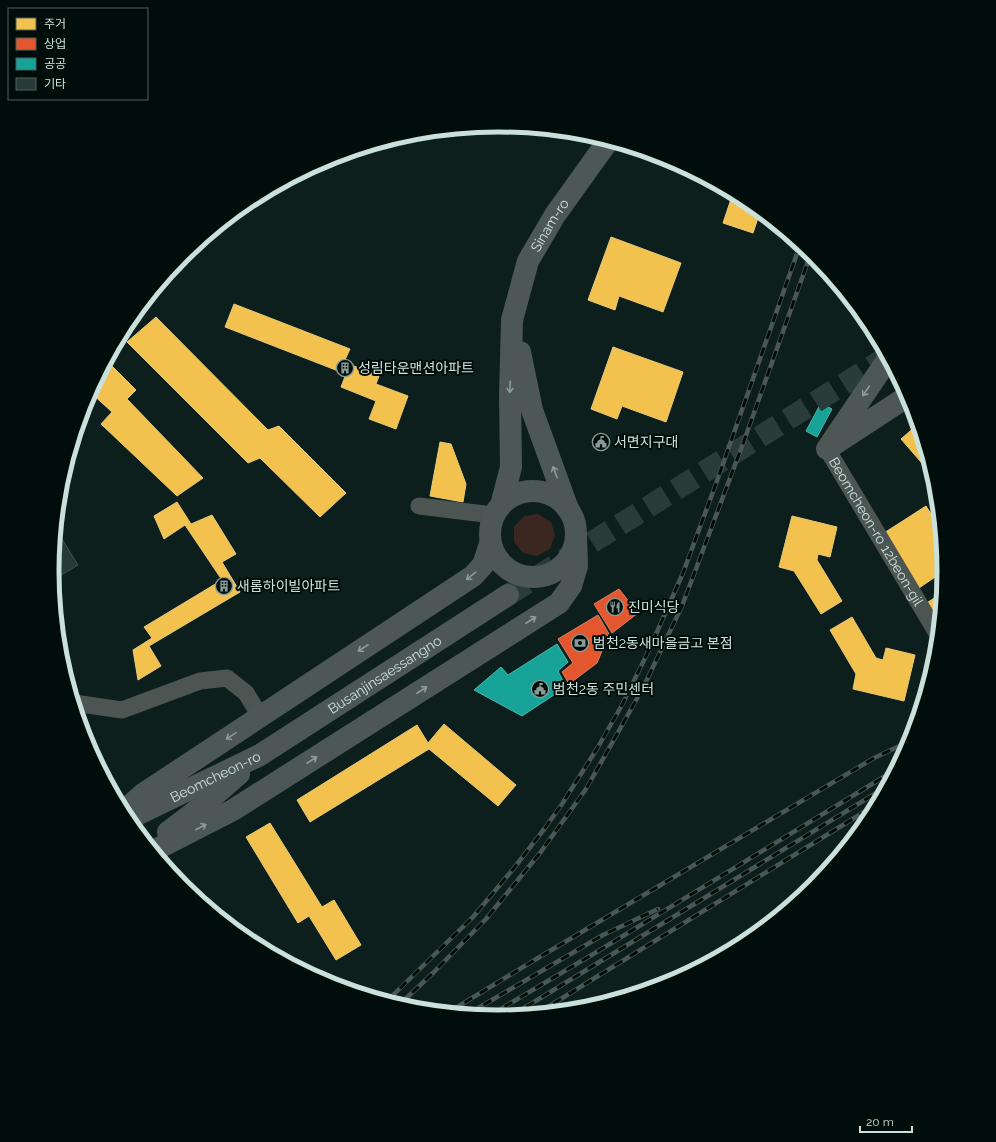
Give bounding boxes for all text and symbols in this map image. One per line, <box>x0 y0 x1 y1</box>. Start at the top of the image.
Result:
legend <box>8 8 148 100</box>
text: 주거 <box>44 17 66 31</box>
text: 상업 <box>44 37 66 51</box>
text: 공공 <box>44 57 66 71</box>
text: 기타 <box>44 77 66 91</box>
street label: Sinam-ro <box>527 196 572 255</box>
building icon: 성림타운맨션아파트 <box>335 358 355 378</box>
place label: 성림타운맨션아파트 <box>358 360 474 376</box>
one-way arrow <box>507 380 514 393</box>
one-way arrow <box>862 386 870 397</box>
public building icon: 서면지구대 <box>591 432 611 452</box>
place label: 서면지구대 <box>614 434 678 450</box>
street label: Beomcheon-ro 12beon-gil <box>826 454 927 609</box>
one-way arrow <box>550 466 558 478</box>
one-way arrow <box>465 572 476 581</box>
building icon: 새롬하이빌아파트 <box>214 576 234 596</box>
place label: 새롬하이빌아파트 <box>237 578 340 594</box>
restaurant icon: 진미식당 <box>605 597 625 617</box>
place label: 진미식당 <box>628 599 680 615</box>
one-way arrow <box>525 616 537 624</box>
street label: Busanjinsaessangno <box>325 632 444 717</box>
bank icon: 범천2동새마을금고 본점 <box>570 633 590 653</box>
place label: 범천2동새마을금고 본점 <box>593 635 733 651</box>
one-way arrow <box>358 644 369 652</box>
public building icon: 범천2동 주민센터 <box>530 679 550 699</box>
place label: 범천2동 주민센터 <box>553 681 654 697</box>
one-way arrow <box>416 686 427 694</box>
one-way arrow <box>225 732 237 740</box>
street label: Beomcheon-ro <box>168 748 263 805</box>
one-way arrow <box>306 756 317 764</box>
one-way arrow <box>194 823 206 830</box>
scale bar <box>860 1108 912 1134</box>
text: 20 m <box>866 1115 894 1129</box>

